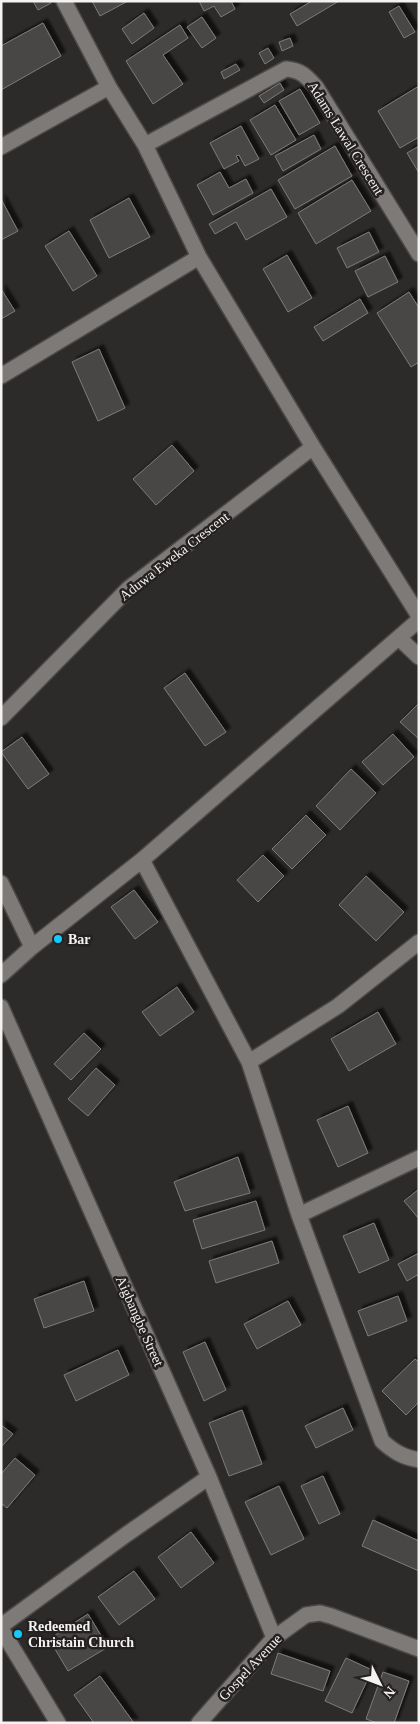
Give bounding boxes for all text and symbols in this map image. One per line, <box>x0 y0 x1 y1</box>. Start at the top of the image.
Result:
street label: Adams Lawal Crescent <box>305 79 387 198</box>
street label: Aduwa Eweka Crescent <box>117 509 232 604</box>
place label: Bar <box>68 932 91 947</box>
marker: Bar <box>52 933 64 945</box>
street label: Aigbangbe Street <box>113 1274 166 1369</box>
place label: Redeemed Christain Church <box>28 1619 134 1650</box>
marker: Redeemed Christain Church <box>12 1628 24 1640</box>
street label: Gospel Avenue <box>216 1631 285 1703</box>
north arrow <box>355 1659 405 1709</box>
text: N <box>380 1684 398 1701</box>

